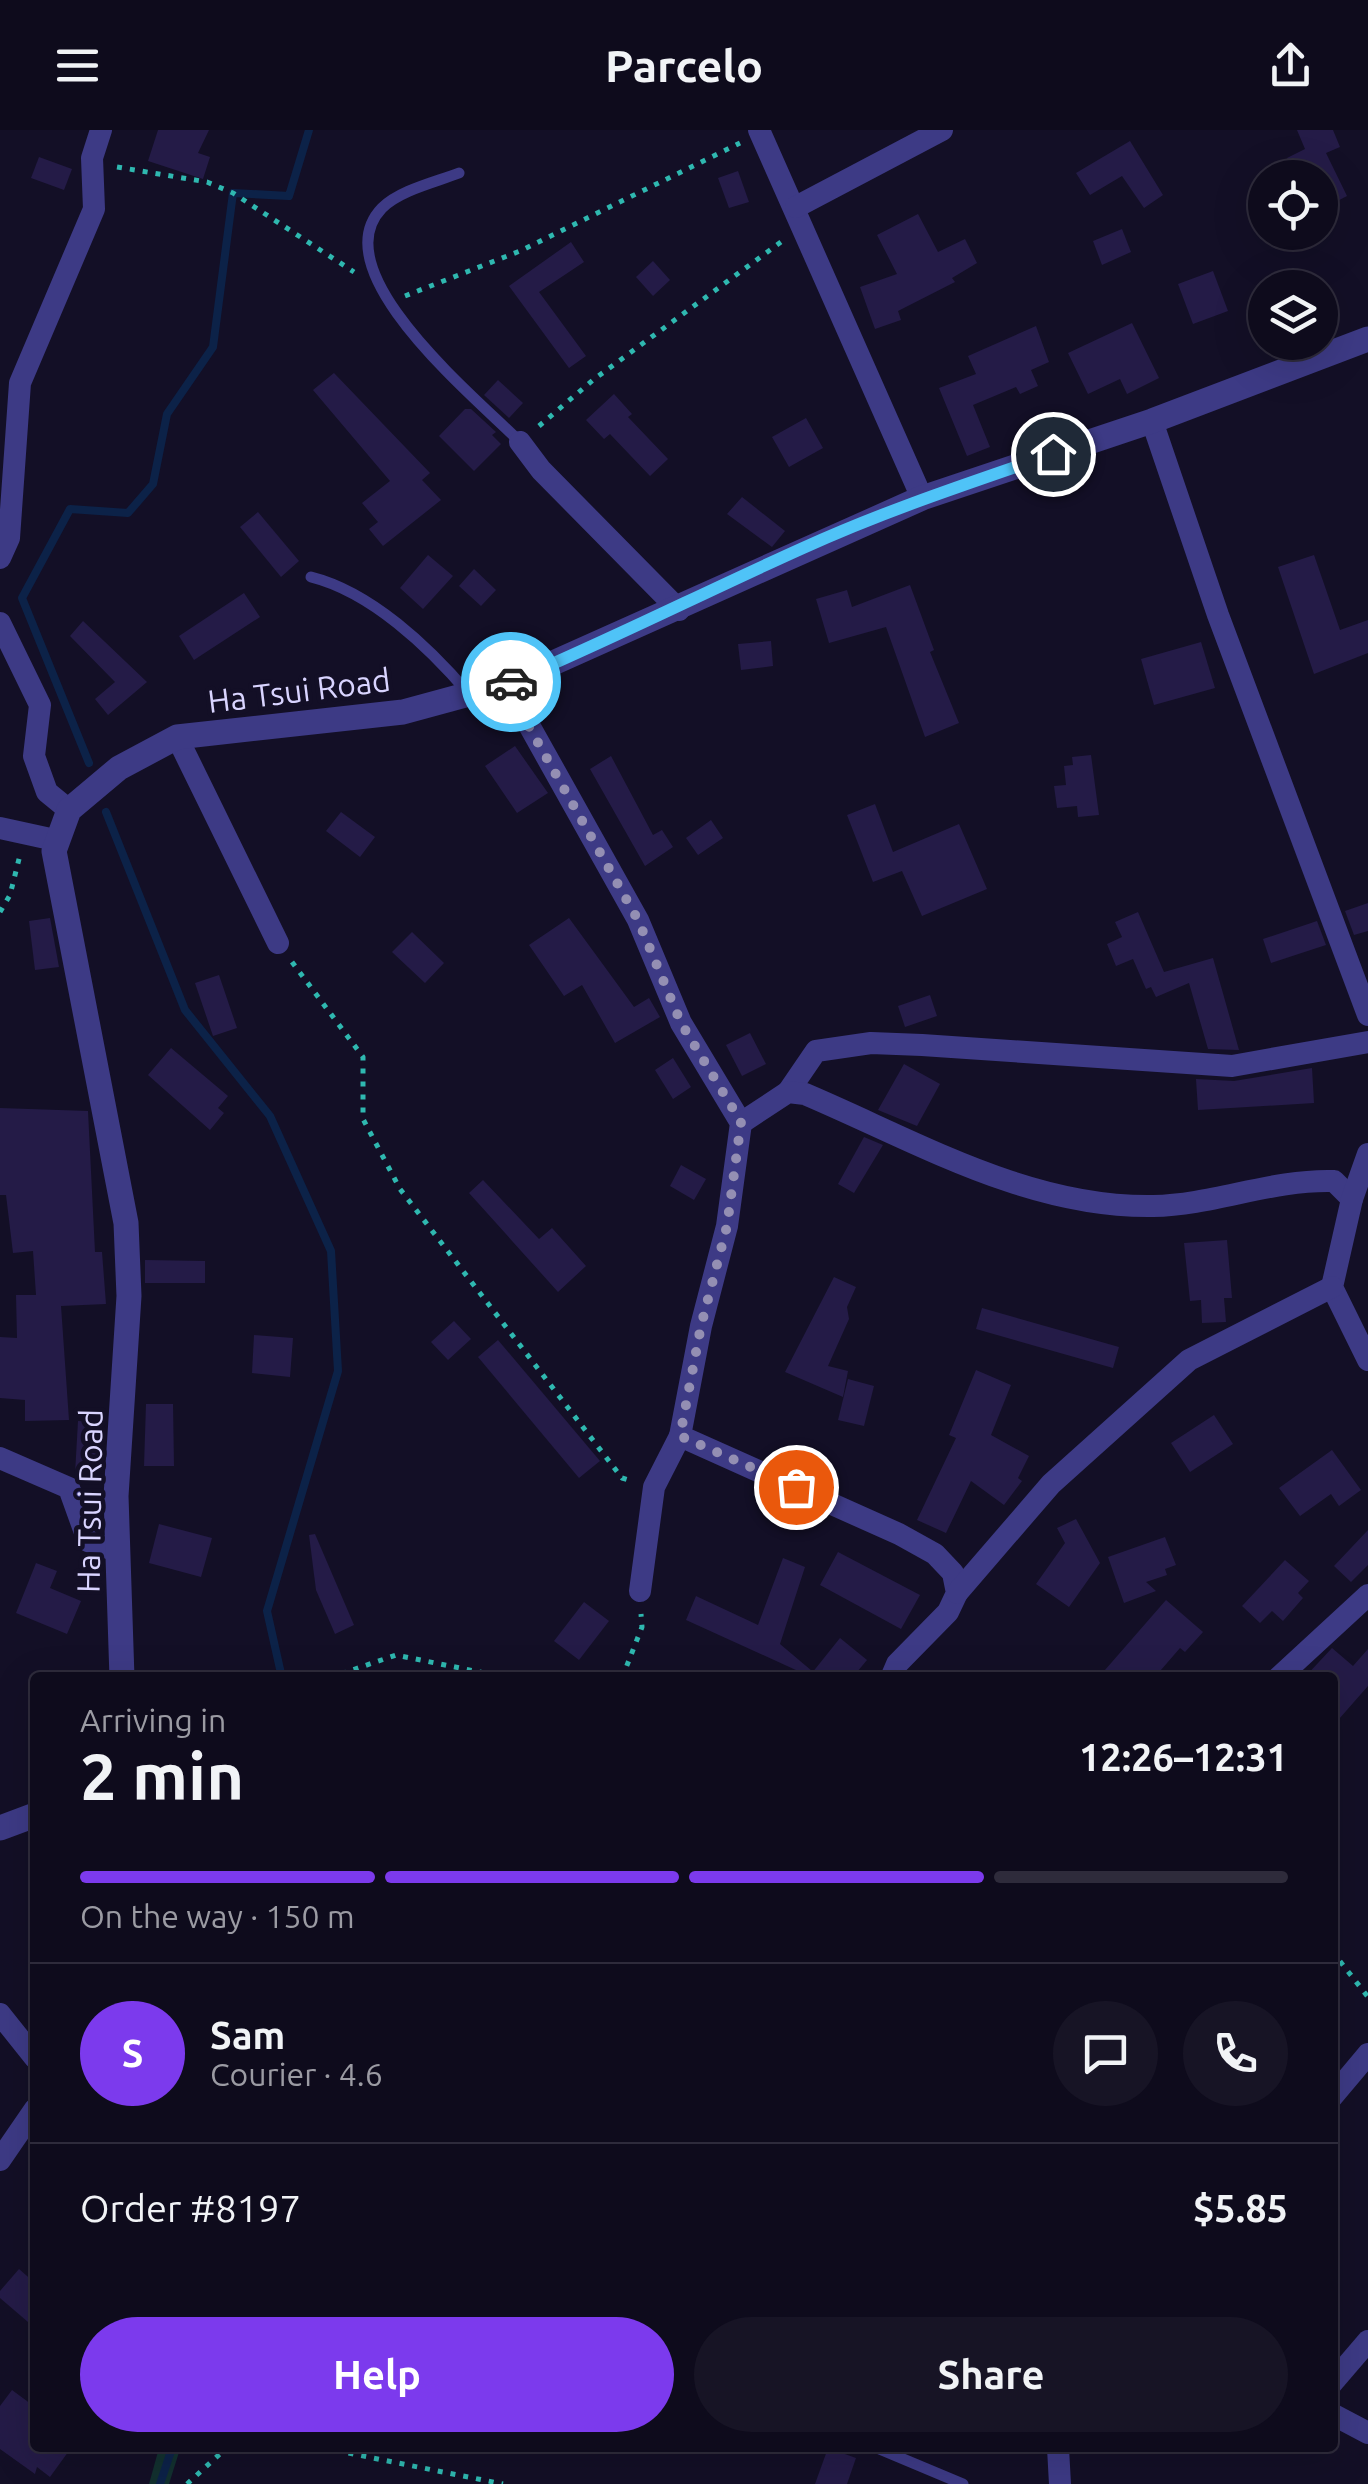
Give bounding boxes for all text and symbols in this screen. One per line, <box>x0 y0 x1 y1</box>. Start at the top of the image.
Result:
icon: menu <box>50 38 105 93</box>
icon: share <box>1263 38 1318 93</box>
text: Parcelo <box>605 40 763 91</box>
map controls <box>1248 160 1338 360</box>
button: locate <box>1248 160 1338 250</box>
button: layers <box>1248 270 1338 360</box>
pin <box>1011 412 1096 497</box>
icon: home <box>1026 427 1081 482</box>
courier <box>461 632 561 732</box>
icon: car <box>484 655 539 710</box>
street label: Ha Tsui Road <box>206 661 392 719</box>
street label: Ha Tsui Road <box>69 1409 109 1593</box>
pin <box>754 1445 839 1530</box>
icon: bag <box>769 1460 824 1515</box>
text: Arriving in <box>80 1702 226 1738</box>
text: 12:26–12:31 <box>1079 1736 1288 1778</box>
text: 2 min <box>80 1739 244 1812</box>
text: On the way · 150 m <box>80 1898 355 1934</box>
button: chat <box>1053 2001 1158 2106</box>
button: phone <box>1183 2001 1288 2106</box>
text: Sam <box>210 2014 285 2056</box>
text: S <box>122 2032 143 2074</box>
text: Courier · 4.6 <box>210 2056 383 2092</box>
text: Order #8197 <box>80 2187 301 2229</box>
text: $5.85 <box>1193 2187 1288 2229</box>
button: Help <box>80 2317 674 2432</box>
button: Share <box>694 2317 1288 2432</box>

